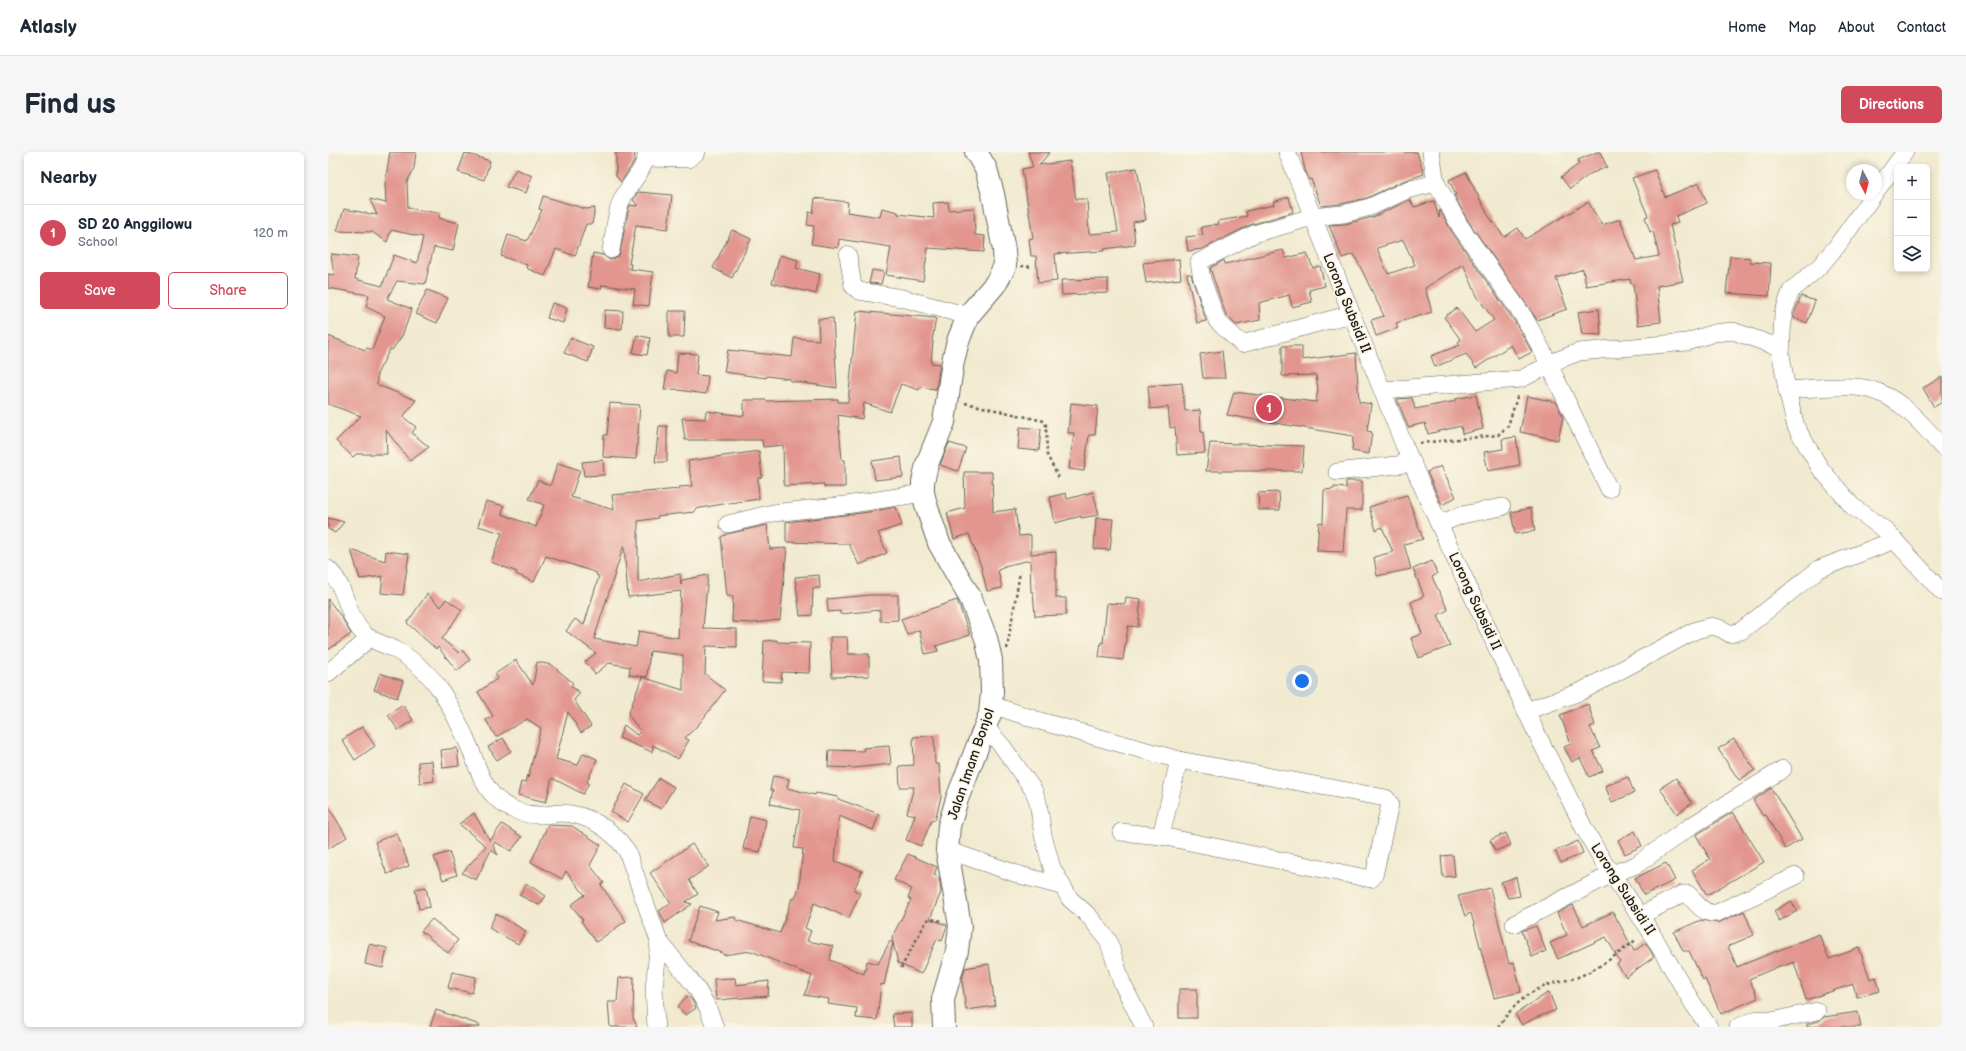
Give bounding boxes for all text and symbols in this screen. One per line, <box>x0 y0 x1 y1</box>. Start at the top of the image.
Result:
text: Atlasly <box>20 16 77 39</box>
text: Home <box>1728 19 1766 36</box>
text: Map <box>1788 19 1816 36</box>
text: About <box>1838 19 1875 36</box>
text: Contact <box>1897 19 1946 36</box>
button: Directions <box>1841 86 1942 123</box>
text: Find us <box>24 88 116 121</box>
north arrow <box>1846 164 1882 200</box>
map controls <box>1894 164 1930 272</box>
button: + <box>1894 164 1930 200</box>
text: Nearby <box>40 168 97 188</box>
button: − <box>1894 200 1930 236</box>
text: SD 20 Anggilowu <box>78 215 192 234</box>
text: 1 <box>50 225 56 241</box>
text: 120 m <box>253 225 288 241</box>
text: School <box>78 234 118 250</box>
button: layers <box>1894 236 1930 272</box>
street label: Lorong Subsidi II <box>1319 251 1375 355</box>
button: Save <box>40 272 160 309</box>
button: Share <box>168 272 288 309</box>
pin: 1 <box>1256 393 1282 423</box>
street label: Lorong Subsidi II <box>1445 549 1505 653</box>
your location <box>1292 671 1312 691</box>
street label: Jalan Imam Bonjol <box>944 706 998 822</box>
street label: Lorong Subsidi II <box>1587 840 1659 938</box>

